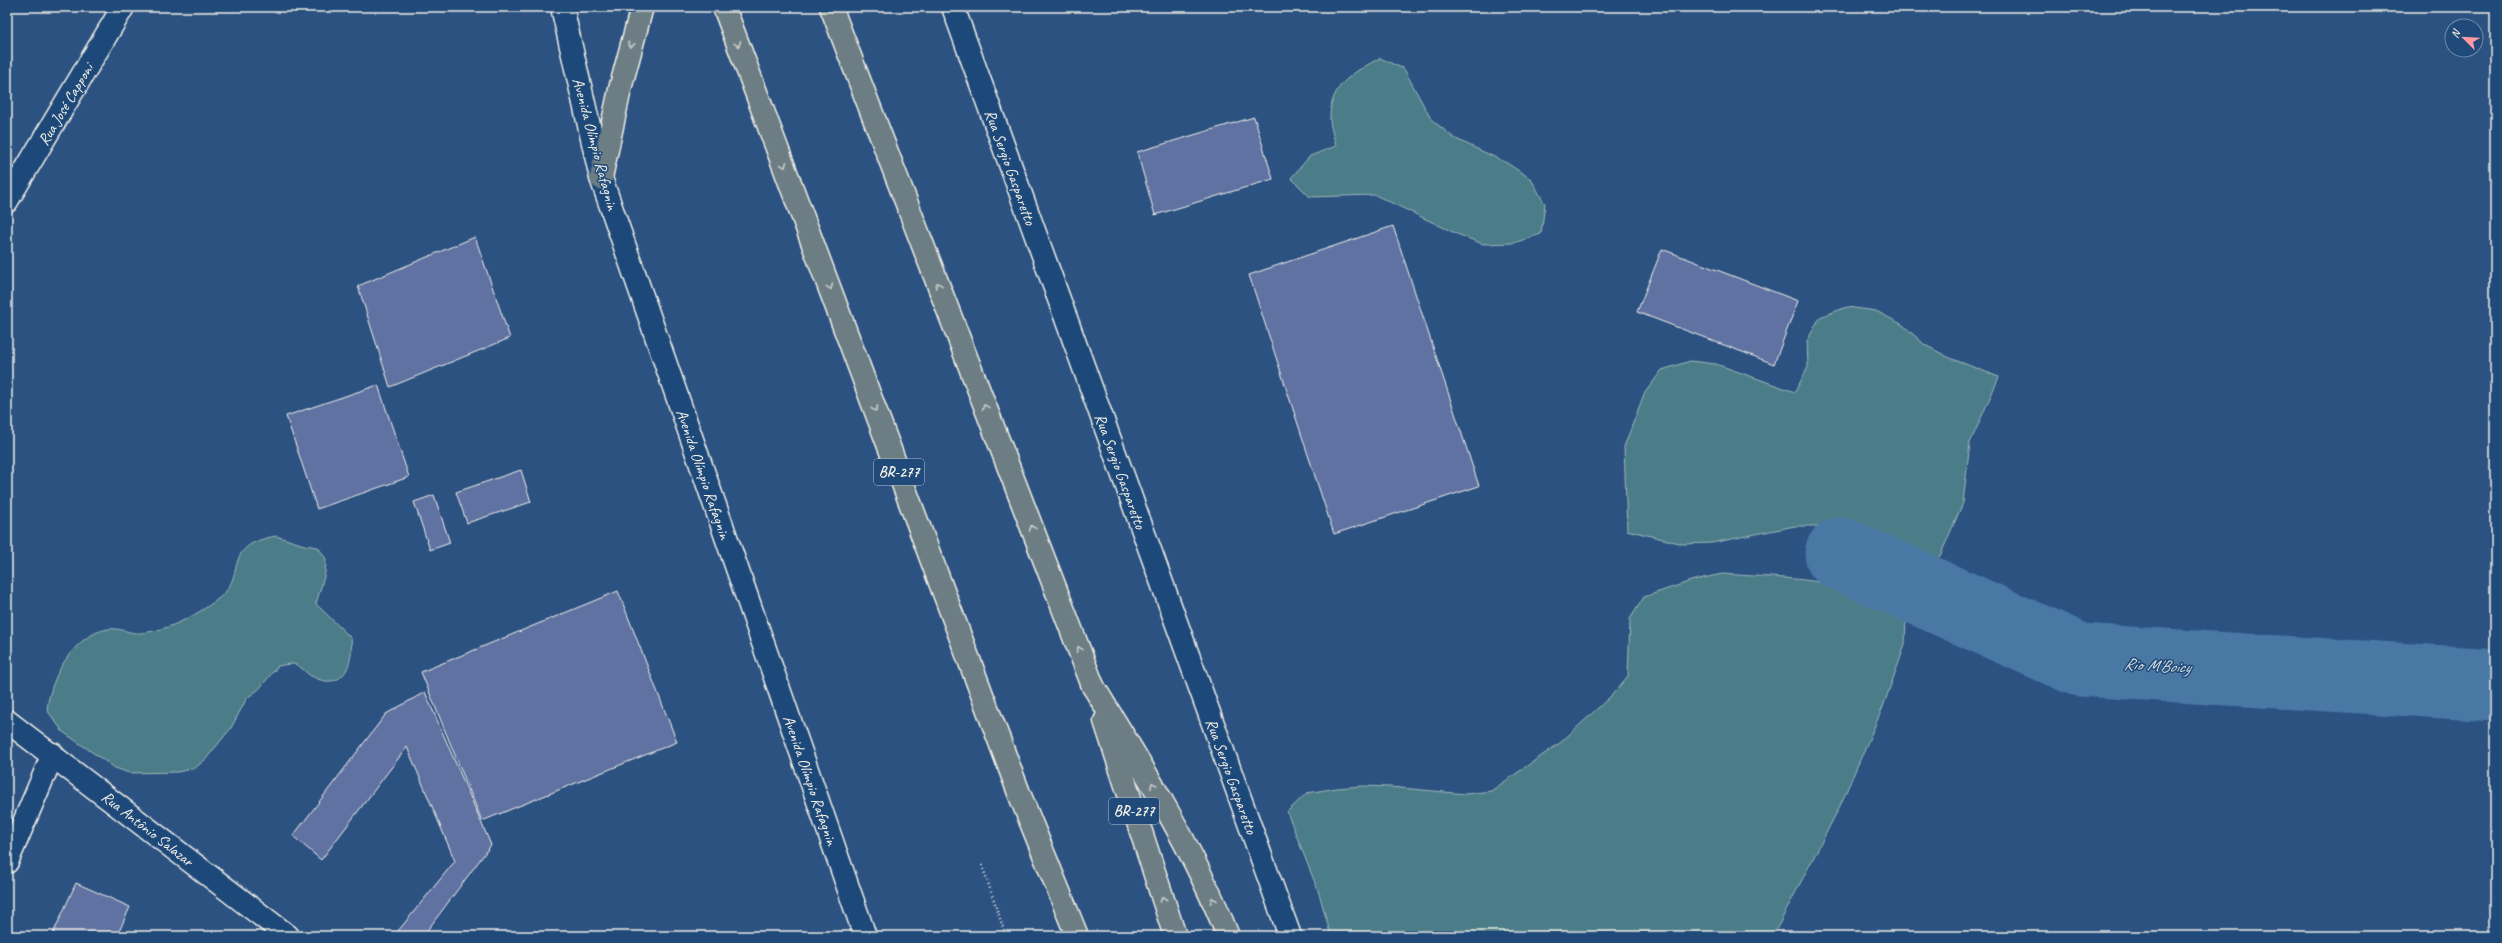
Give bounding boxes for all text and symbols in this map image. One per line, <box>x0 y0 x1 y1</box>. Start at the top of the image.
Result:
north arrow <box>2444 18 2484 58</box>
text: N <box>2447 26 2464 40</box>
one-way arrow <box>734 40 742 47</box>
one-way arrow <box>628 41 636 48</box>
street label: Rua José Capponi <box>34 58 99 149</box>
street label: Avenida Olímpio Rafagnin <box>568 76 623 214</box>
street label: Rua Sergio Gasparetto <box>980 107 1041 229</box>
one-way arrow <box>779 162 787 169</box>
one-way arrow <box>935 282 943 289</box>
one-way arrow <box>825 283 833 290</box>
one-way arrow <box>982 403 990 410</box>
one-way arrow <box>871 405 879 412</box>
street label: Avenida Olímpio Rafagnin <box>671 407 735 543</box>
street label: Rua Sergio Gasparetto <box>1090 411 1151 533</box>
road number: BR-277 <box>874 459 924 485</box>
one-way arrow <box>1029 524 1037 531</box>
one-way arrow <box>1075 646 1083 653</box>
water label: Rio M'Boicy <box>2123 653 2194 678</box>
street label: Avenida Olímpio Rafagnin <box>778 713 842 849</box>
street label: Rua Sergio Gasparetto <box>1201 716 1262 838</box>
one-way arrow <box>1150 782 1158 789</box>
street label: Rua Antônio Salazar <box>97 787 199 872</box>
road number: BR-277 <box>1109 798 1159 824</box>
one-way arrow <box>1159 896 1168 903</box>
one-way arrow <box>1210 896 1218 903</box>

